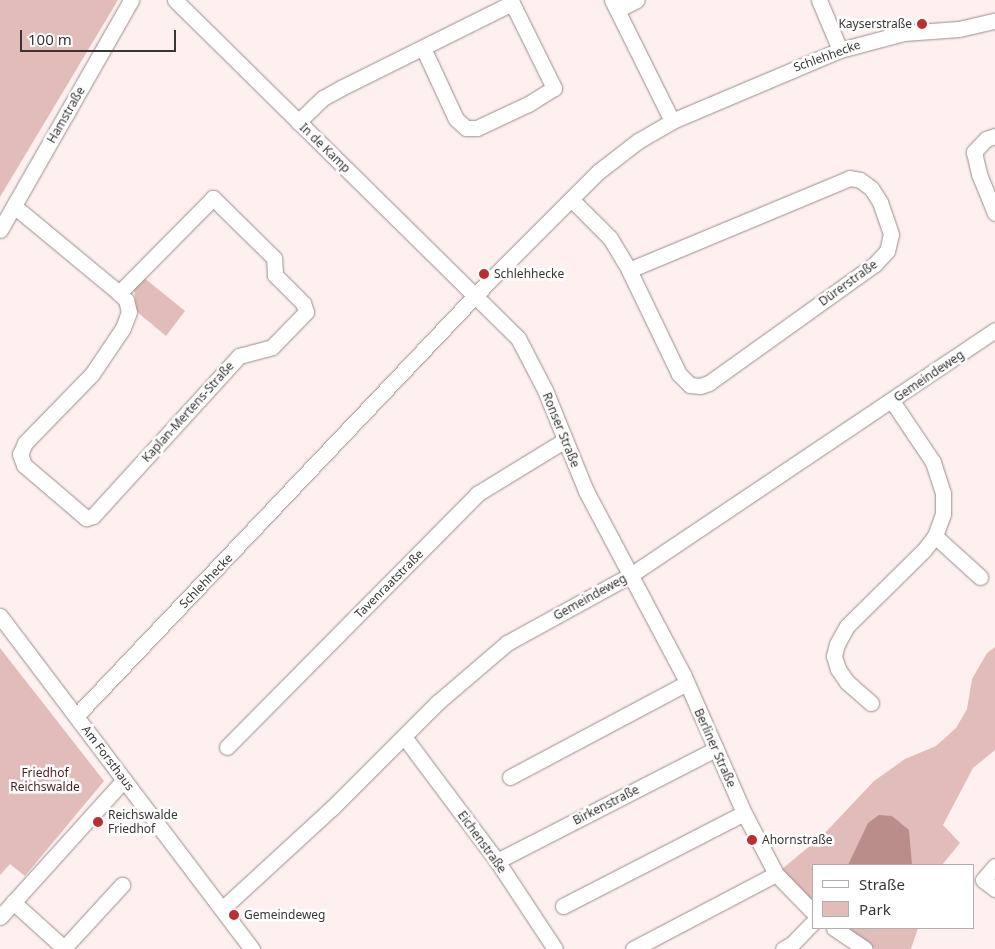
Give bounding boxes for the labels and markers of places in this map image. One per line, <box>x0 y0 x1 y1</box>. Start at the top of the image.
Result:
place label: Kayserstraße <box>838 17 912 31</box>
marker: Kayserstraße <box>916 18 928 30</box>
place label: Schlehhecke <box>494 267 564 281</box>
marker: Schlehhecke <box>478 268 490 280</box>
place label: Reichswalde Friedhof <box>108 808 178 836</box>
marker: Reichswalde Friedhof <box>92 816 104 828</box>
place label: Ahornstraße <box>762 833 833 847</box>
marker: Ahornstraße <box>746 834 758 846</box>
place label: Gemeindeweg <box>244 908 325 922</box>
marker: Gemeindeweg <box>228 909 240 921</box>

